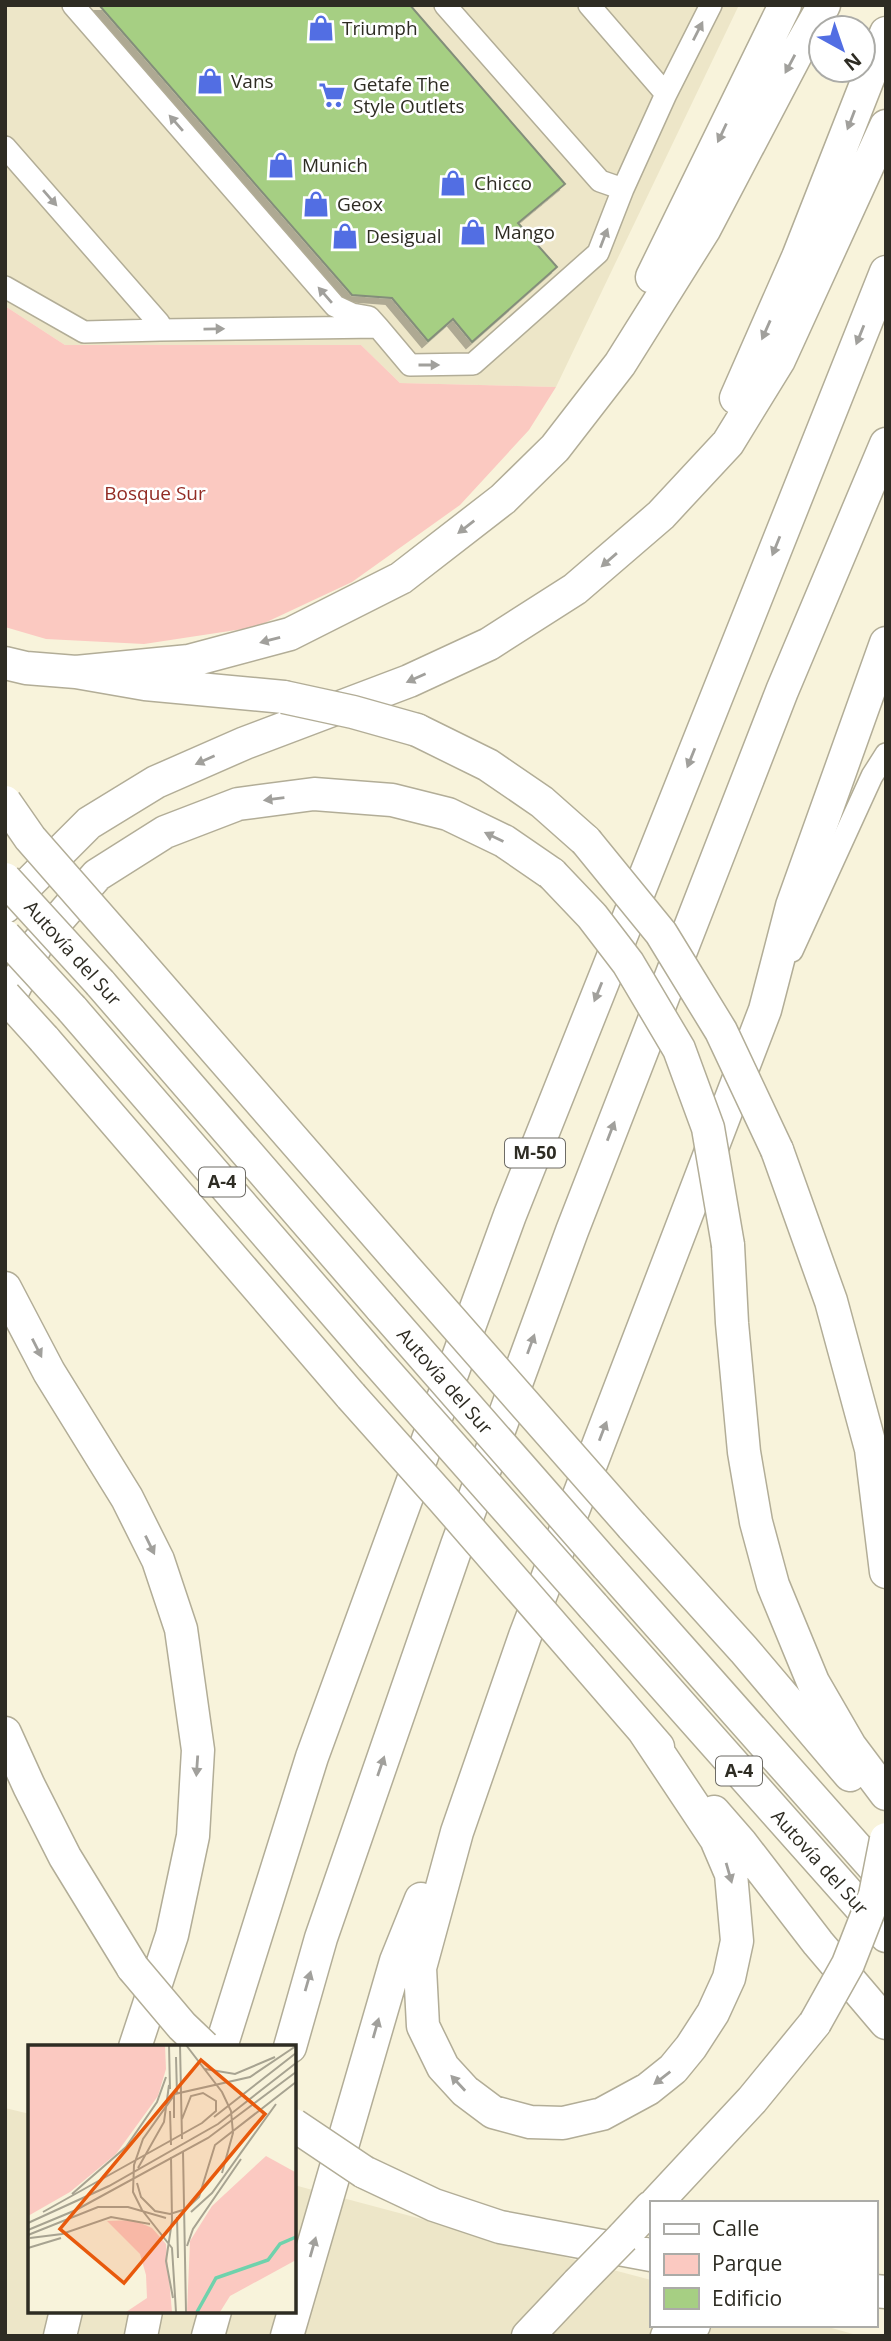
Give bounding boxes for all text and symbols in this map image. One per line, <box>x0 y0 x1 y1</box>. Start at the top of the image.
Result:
shop icon: Triumph <box>306 13 336 43</box>
north arrow <box>807 14 877 84</box>
place label: Triumph <box>342 15 418 41</box>
one-way arrow <box>693 21 704 41</box>
text: N <box>839 47 867 77</box>
one-way arrow <box>785 55 797 75</box>
shop icon: Vans <box>195 66 225 96</box>
place label: Vans <box>231 68 274 94</box>
place label: Getafe The Style Outlets <box>353 71 465 119</box>
supermarket icon: Getafe The Style Outlets <box>317 80 347 110</box>
one-way arrow <box>846 109 857 130</box>
one-way arrow <box>169 115 184 132</box>
one-way arrow <box>717 123 728 143</box>
shop icon: Munich <box>266 150 296 180</box>
place label: Munich <box>302 152 368 178</box>
shop icon: Chicco <box>438 168 468 198</box>
place label: Chicco <box>474 170 532 196</box>
one-way arrow <box>42 189 58 207</box>
shop icon: Geox <box>301 189 331 219</box>
place label: Geox <box>337 191 383 217</box>
shop icon: Mango <box>458 217 488 247</box>
place label: Mango <box>494 219 555 245</box>
shop icon: Desigual <box>330 221 360 251</box>
place label: Desigual <box>366 223 442 249</box>
one-way arrow <box>599 228 610 249</box>
one-way arrow <box>317 286 333 304</box>
one-way arrow <box>760 320 771 341</box>
one-way arrow <box>204 323 226 335</box>
one-way arrow <box>855 325 866 346</box>
one-way arrow <box>418 359 440 371</box>
park label: Bosque Sur <box>104 480 206 506</box>
one-way arrow <box>457 520 475 534</box>
one-way arrow <box>770 536 781 557</box>
one-way arrow <box>601 551 618 567</box>
one-way arrow <box>259 635 281 646</box>
one-way arrow <box>406 672 426 683</box>
one-way arrow <box>686 747 697 768</box>
one-way arrow <box>194 755 215 766</box>
one-way arrow <box>263 794 285 805</box>
one-way arrow <box>484 831 504 842</box>
street label: Autovía del Sur <box>19 895 127 1011</box>
one-way arrow <box>593 982 604 1003</box>
one-way arrow <box>606 1120 617 1141</box>
road number: M-50 <box>505 1138 565 1168</box>
road number: A-4 <box>199 1168 245 1196</box>
street label: Autovía del Sur <box>391 1322 499 1440</box>
one-way arrow <box>526 1333 537 1354</box>
one-way arrow <box>31 1338 42 1358</box>
one-way arrow <box>597 1421 608 1442</box>
one-way arrow <box>145 1535 156 1555</box>
one-way arrow <box>192 1755 203 1777</box>
one-way arrow <box>376 1755 387 1776</box>
road number: A-4 <box>716 1756 762 1786</box>
street label: Autovía del Sur <box>766 1804 874 1920</box>
one-way arrow <box>724 1863 735 1885</box>
one-way arrow <box>304 1971 314 1992</box>
one-way arrow <box>372 2017 382 2038</box>
inset map <box>28 2045 296 2313</box>
one-way arrow <box>654 2070 672 2085</box>
one-way arrow <box>450 2074 466 2092</box>
legend <box>650 2201 877 2327</box>
text: Calle <box>712 2214 759 2242</box>
one-way arrow <box>308 2235 319 2257</box>
text: Parque <box>712 2249 782 2277</box>
text: Edificio <box>712 2284 782 2312</box>

